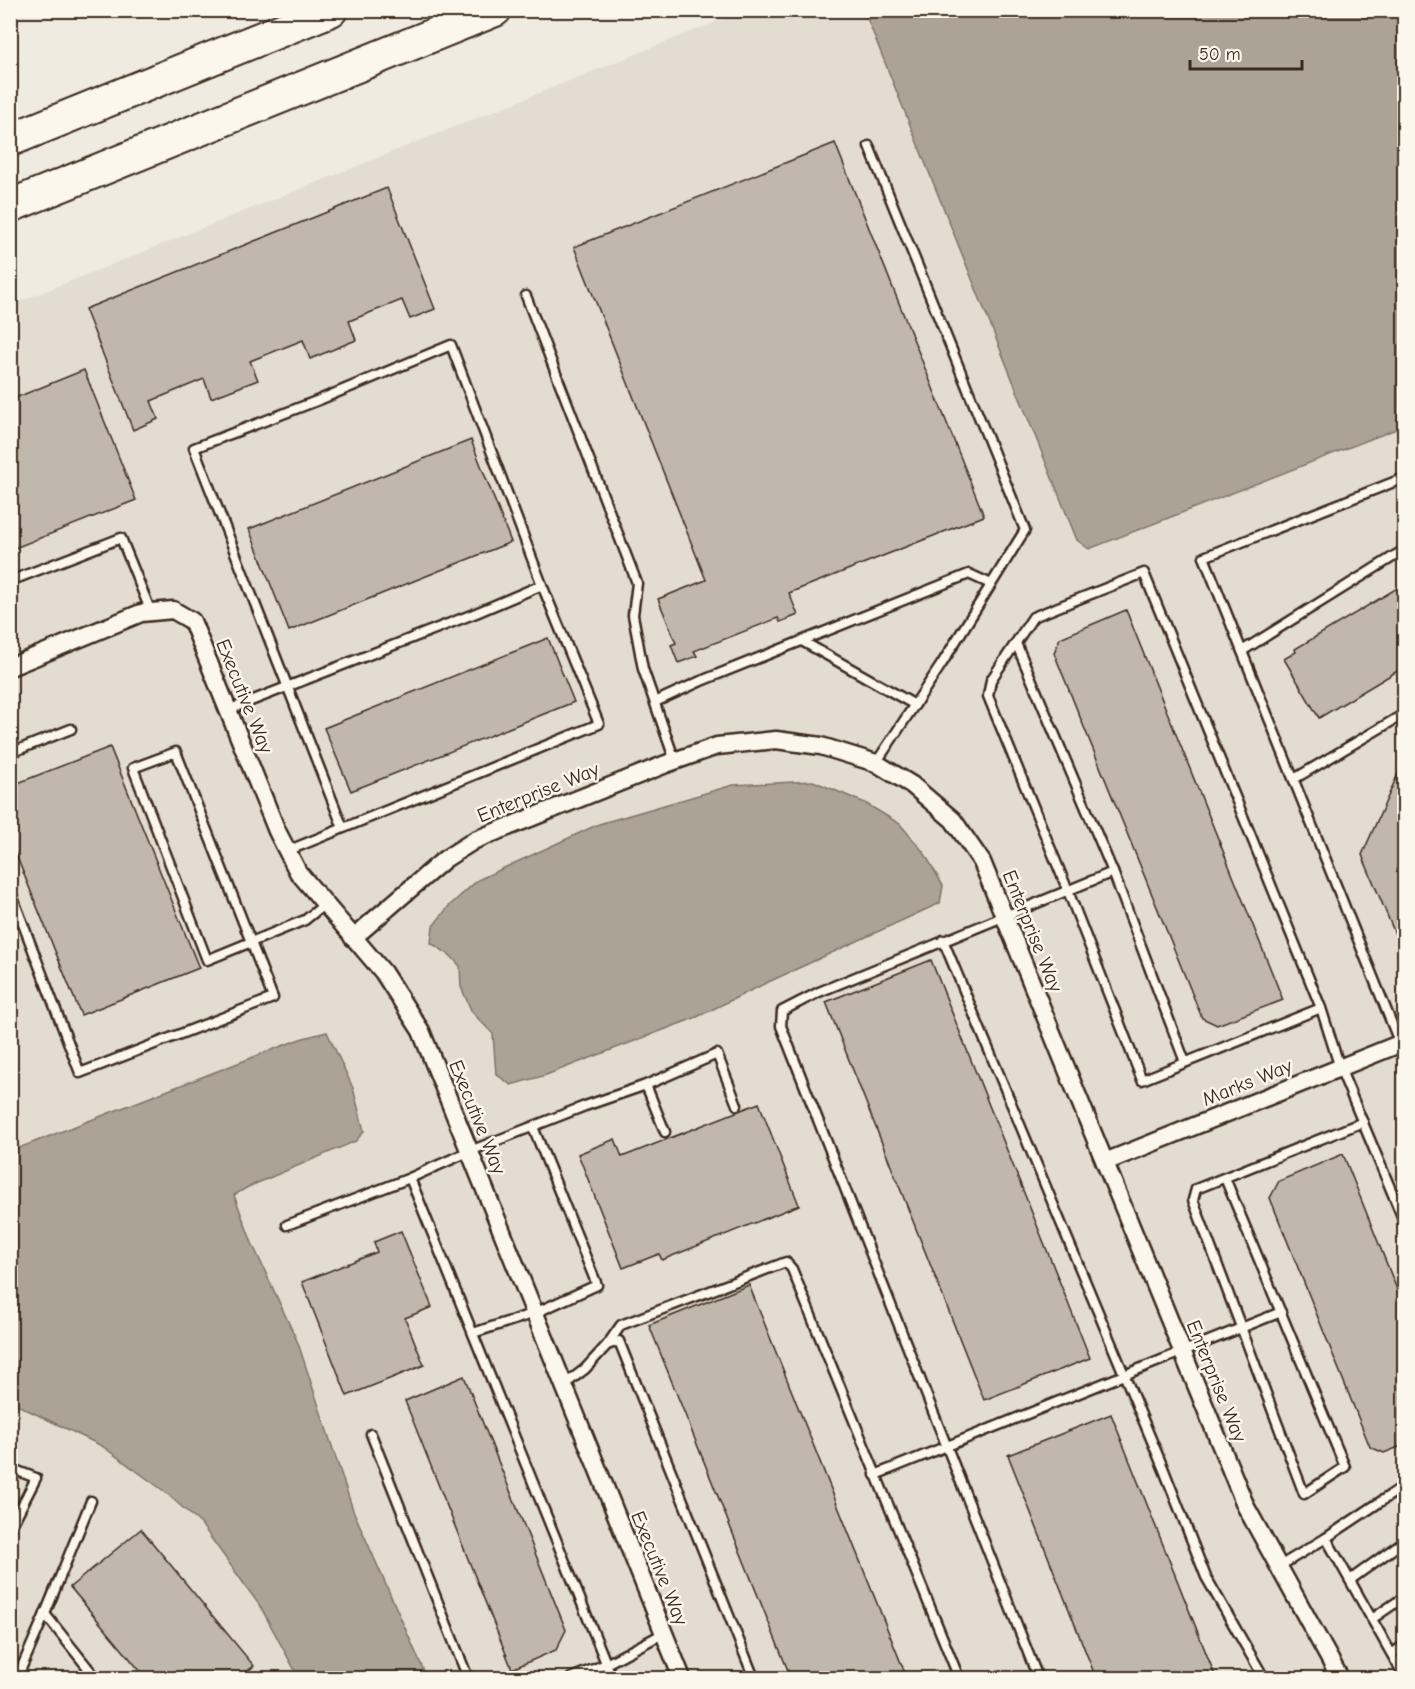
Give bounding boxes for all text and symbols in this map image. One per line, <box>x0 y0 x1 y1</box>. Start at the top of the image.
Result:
scale bar <box>1190 33 1302 71</box>
text: 50 m <box>1199 44 1241 65</box>
street label: Executive Way <box>211 636 278 757</box>
street label: Enterprise Way <box>474 758 603 827</box>
street label: Enterprise Way <box>998 867 1067 996</box>
street label: Marks Way <box>1199 1054 1296 1111</box>
street label: Executive Way <box>444 1057 511 1178</box>
street label: Enterprise Way <box>1182 1317 1251 1446</box>
street label: Executive Way <box>626 1508 693 1629</box>

